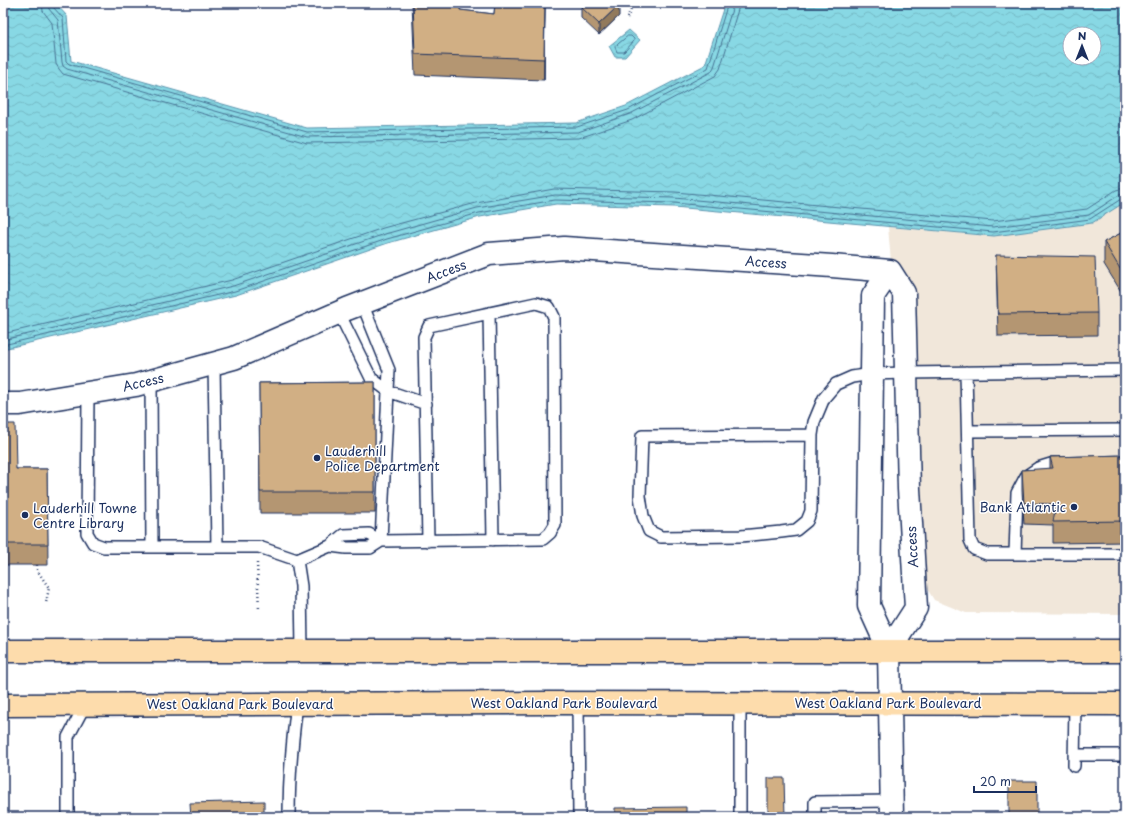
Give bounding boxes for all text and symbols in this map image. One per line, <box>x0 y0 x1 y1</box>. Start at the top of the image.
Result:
north arrow <box>1062 26 1102 66</box>
text: N <box>1078 27 1087 44</box>
street label: Access <box>745 251 788 272</box>
street label: Access <box>423 254 469 287</box>
street label: Access <box>120 368 165 395</box>
place label: Lauderhill Police Department <box>325 441 440 475</box>
marker: Lauderhill Police Department <box>312 453 322 463</box>
place label: Bank Atlantic <box>979 497 1066 516</box>
place label: Lauderhill Towne Centre Library <box>33 498 137 532</box>
marker: Bank Atlantic <box>1069 502 1079 512</box>
marker: Lauderhill Towne Centre Library <box>20 510 30 520</box>
street label: Access <box>901 526 922 568</box>
street label: West Oakland Park Boulevard <box>471 693 657 712</box>
street label: West Oakland Park Boulevard <box>795 693 981 712</box>
street label: West Oakland Park Boulevard <box>147 694 333 713</box>
scale bar <box>974 768 1036 794</box>
text: 20 m <box>980 772 1011 790</box>

